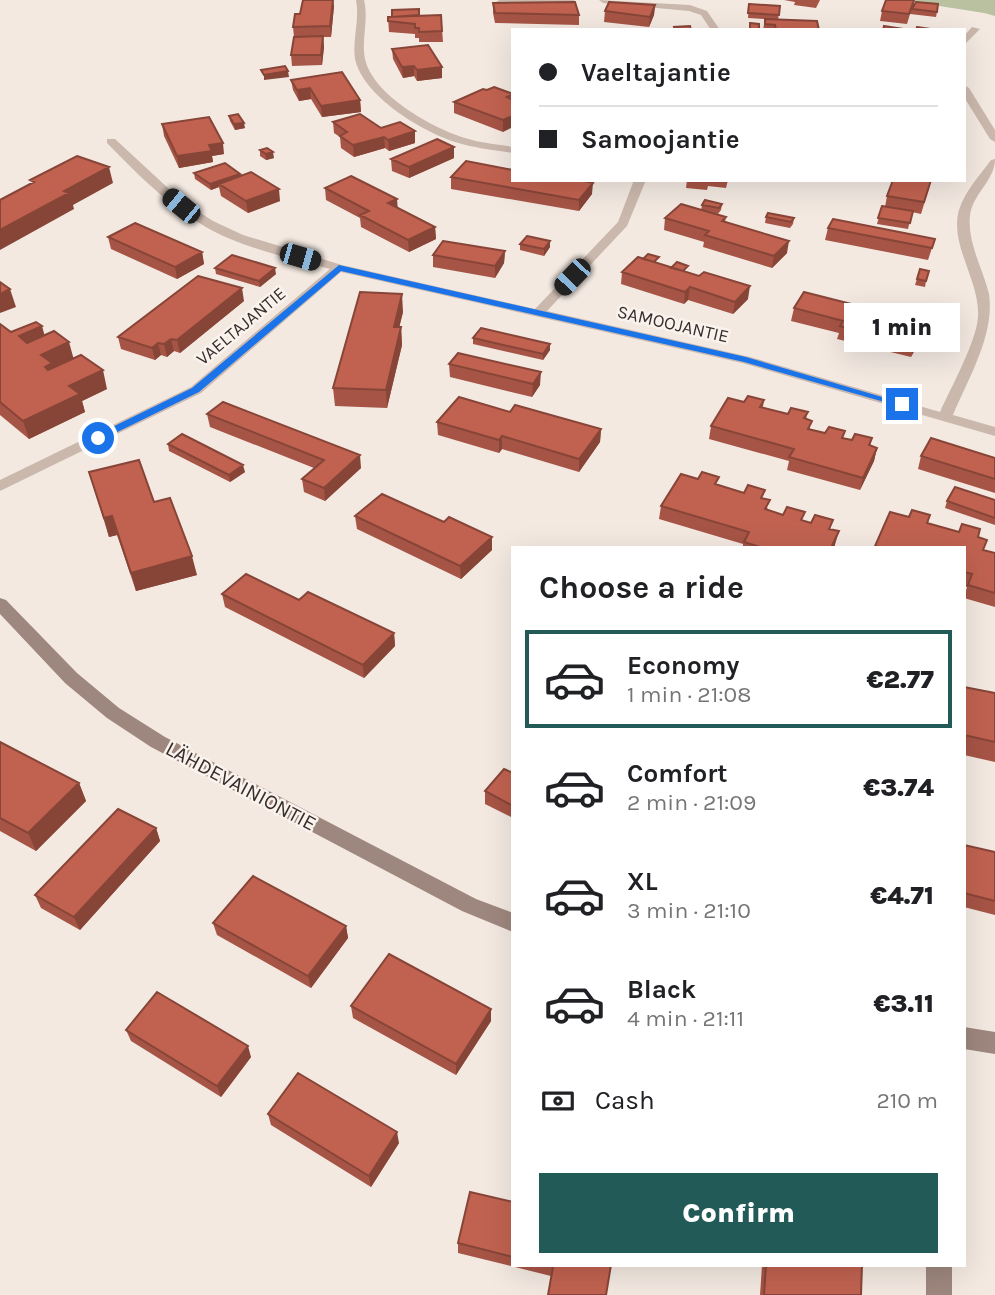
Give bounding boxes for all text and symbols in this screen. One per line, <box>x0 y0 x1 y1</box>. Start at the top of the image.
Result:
text: Vaeltajantie <box>581 57 731 88</box>
text: Samoojantie <box>581 124 740 155</box>
car <box>159 185 204 227</box>
car <box>277 241 324 273</box>
car <box>550 255 595 299</box>
street label: VAELTAJANTIE <box>192 282 290 370</box>
street label: SAMOOJANTIE <box>615 300 731 348</box>
callout: 1 min <box>844 302 960 352</box>
text: 1 min <box>872 314 932 341</box>
route end <box>886 388 918 420</box>
route start <box>82 422 114 454</box>
text: Choose a ride <box>539 569 744 606</box>
icon: car <box>543 648 606 711</box>
text: Economy <box>627 650 739 681</box>
text: €2.77 <box>867 664 934 695</box>
text: 1 min · 21:08 <box>627 681 751 708</box>
street label: LÄHDEVAINIONTIE <box>162 736 320 836</box>
icon: car <box>543 756 606 819</box>
text: Comfort <box>627 758 728 789</box>
text: €3.74 <box>863 772 934 803</box>
text: 2 min · 21:09 <box>627 789 756 816</box>
icon: car <box>543 864 606 927</box>
text: XL <box>627 866 658 897</box>
text: €4.71 <box>870 880 934 911</box>
text: 3 min · 21:10 <box>627 897 751 924</box>
icon: car <box>543 972 606 1035</box>
text: Black <box>627 974 696 1005</box>
text: €3.11 <box>873 988 934 1019</box>
text: 4 min · 21:11 <box>627 1005 744 1032</box>
icon: cash <box>539 1082 577 1120</box>
text: Cash <box>595 1085 655 1116</box>
text: 210 m <box>876 1087 938 1114</box>
button: Confirm <box>539 1173 938 1253</box>

